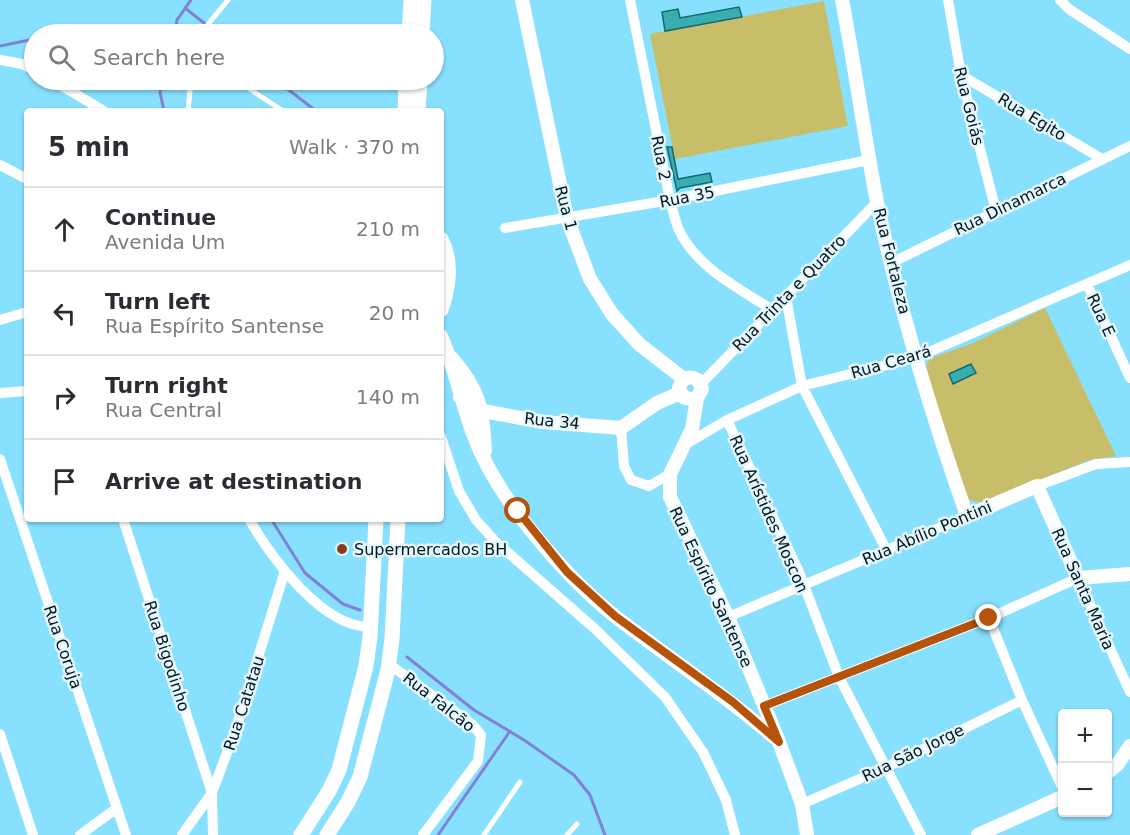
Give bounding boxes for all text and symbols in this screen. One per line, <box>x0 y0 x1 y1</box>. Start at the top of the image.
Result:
search box <box>24 24 444 90</box>
icon: search <box>45 41 78 74</box>
text: Search here <box>93 45 225 70</box>
street label: Rua Goiás <box>950 65 988 147</box>
street label: Rua Egito <box>994 89 1070 145</box>
text: 5 min <box>48 132 130 162</box>
street label: Rua 2 <box>647 134 675 182</box>
text: Walk · 370 m <box>289 135 420 159</box>
street label: Rua Dinamarca <box>951 169 1069 239</box>
street label: Rua 35 <box>658 182 716 212</box>
street label: Rua 1 <box>551 184 581 232</box>
text: Continue <box>105 205 216 230</box>
street label: Rua Fortaleza <box>870 206 914 316</box>
icon: ahead <box>48 213 81 246</box>
text: 210 m <box>356 217 420 241</box>
text: Avenida Um <box>105 230 225 254</box>
street label: Rua Trinta e Quatro <box>728 231 850 355</box>
text: Turn left <box>105 289 210 314</box>
street label: Rua E <box>1083 290 1119 340</box>
icon: left <box>48 297 81 330</box>
text: 20 m <box>369 301 420 325</box>
text: Rua Espírito Santense <box>105 314 324 338</box>
street label: Rua Ceará <box>849 341 933 383</box>
text: Turn right <box>105 373 228 398</box>
icon: right <box>48 381 81 414</box>
text: 140 m <box>356 385 420 409</box>
text: Rua Central <box>105 398 222 422</box>
street label: Rua 34 <box>523 409 581 433</box>
street label: Rua Arístides Moscon <box>726 432 812 596</box>
icon: arrive <box>48 465 81 498</box>
text: Arrive at destination <box>105 469 362 494</box>
route start <box>504 497 530 523</box>
street label: Rua Abílio Pontini <box>859 497 995 569</box>
street label: Rua Espírito Santense <box>665 504 757 670</box>
street label: Rua Santa Maria <box>1048 525 1118 653</box>
place label: Supermercados BH <box>354 540 507 559</box>
marker: Supermercados BH <box>335 542 349 556</box>
street label: Rua Bigodinho <box>140 598 194 714</box>
street label: Rua Coruja <box>40 603 86 691</box>
route end <box>975 604 1001 630</box>
street label: Rua Catatau <box>220 653 268 753</box>
street label: Rua Falcão <box>399 668 479 736</box>
map controls <box>1058 709 1112 817</box>
button: + <box>1058 709 1112 763</box>
street label: Rua São Jorge <box>859 720 967 786</box>
button: − <box>1058 763 1112 817</box>

